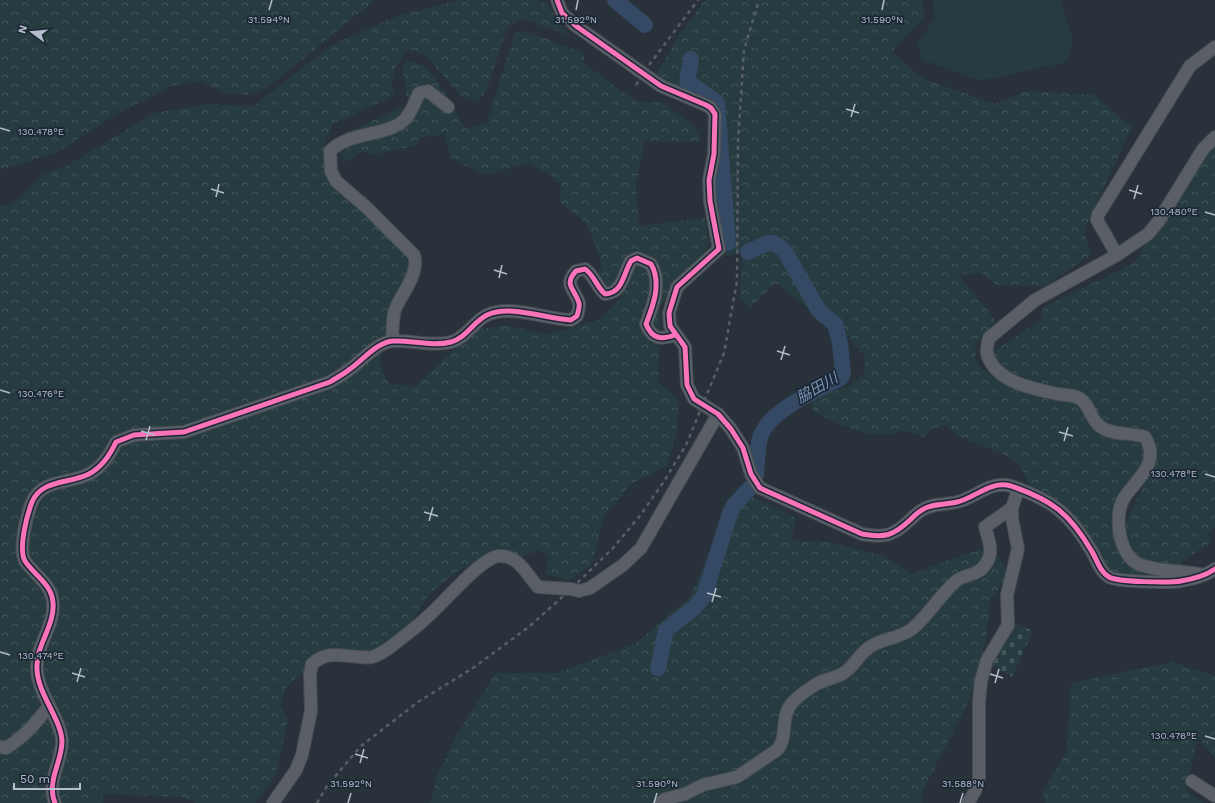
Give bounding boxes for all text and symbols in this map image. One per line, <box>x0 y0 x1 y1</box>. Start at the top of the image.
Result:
north arrow <box>12 12 52 52</box>
text: 31.594°N <box>248 14 290 25</box>
text: 31.592°N <box>555 14 597 25</box>
text: 31.590°N <box>861 14 903 25</box>
text: N <box>15 24 30 35</box>
text: 130.478°E <box>18 126 64 137</box>
text: 130.480°E <box>1150 206 1198 217</box>
water label: 脇田川 <box>793 368 843 407</box>
text: 130.476°E <box>18 388 64 399</box>
text: 130.478°E <box>1151 468 1197 479</box>
text: 130.474°E <box>18 650 64 661</box>
text: 130.476°E <box>1151 730 1197 741</box>
scale bar <box>14 765 80 791</box>
text: 50 m <box>20 772 50 786</box>
text: 31.592°N <box>330 778 372 789</box>
text: 31.590°N <box>636 778 678 789</box>
text: 31.588°N <box>942 778 984 789</box>

